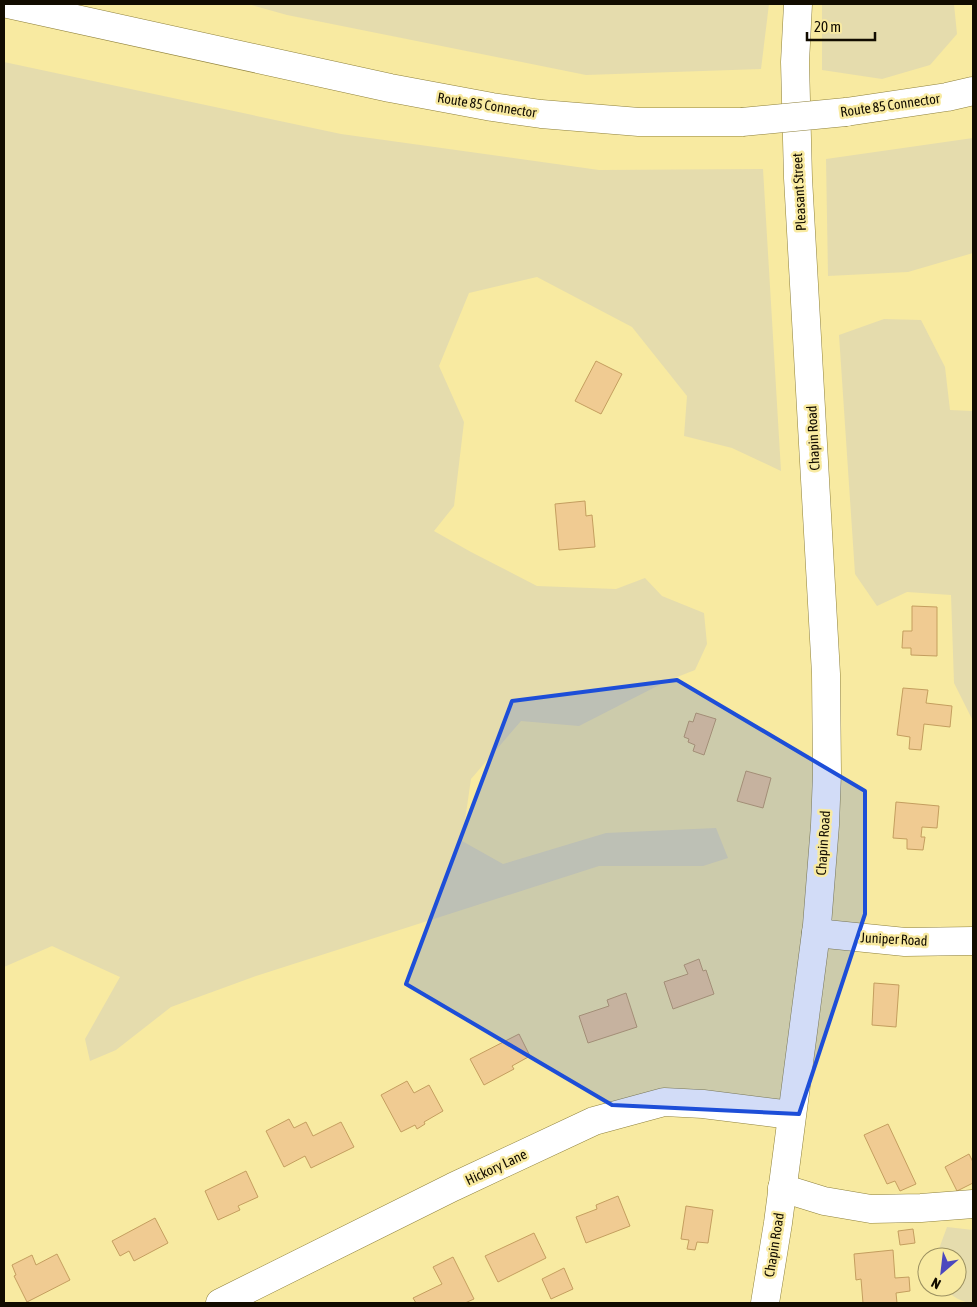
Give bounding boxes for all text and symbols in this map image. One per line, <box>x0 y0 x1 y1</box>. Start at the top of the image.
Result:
scale bar <box>807 10 874 42</box>
text: 20 m <box>814 18 841 35</box>
street label: Route 85 Connector <box>436 89 539 121</box>
street label: Route 85 Connector <box>839 90 942 120</box>
street label: Pleasant Street <box>789 153 809 231</box>
street label: Chapin Road <box>803 405 823 471</box>
street label: Chapin Road <box>813 810 833 876</box>
street label: Juniper Road <box>860 929 928 949</box>
street label: Hickory Lane <box>463 1146 529 1188</box>
street label: Chapin Road <box>761 1212 787 1278</box>
north arrow <box>917 1247 967 1297</box>
text: N <box>928 1274 943 1292</box>

